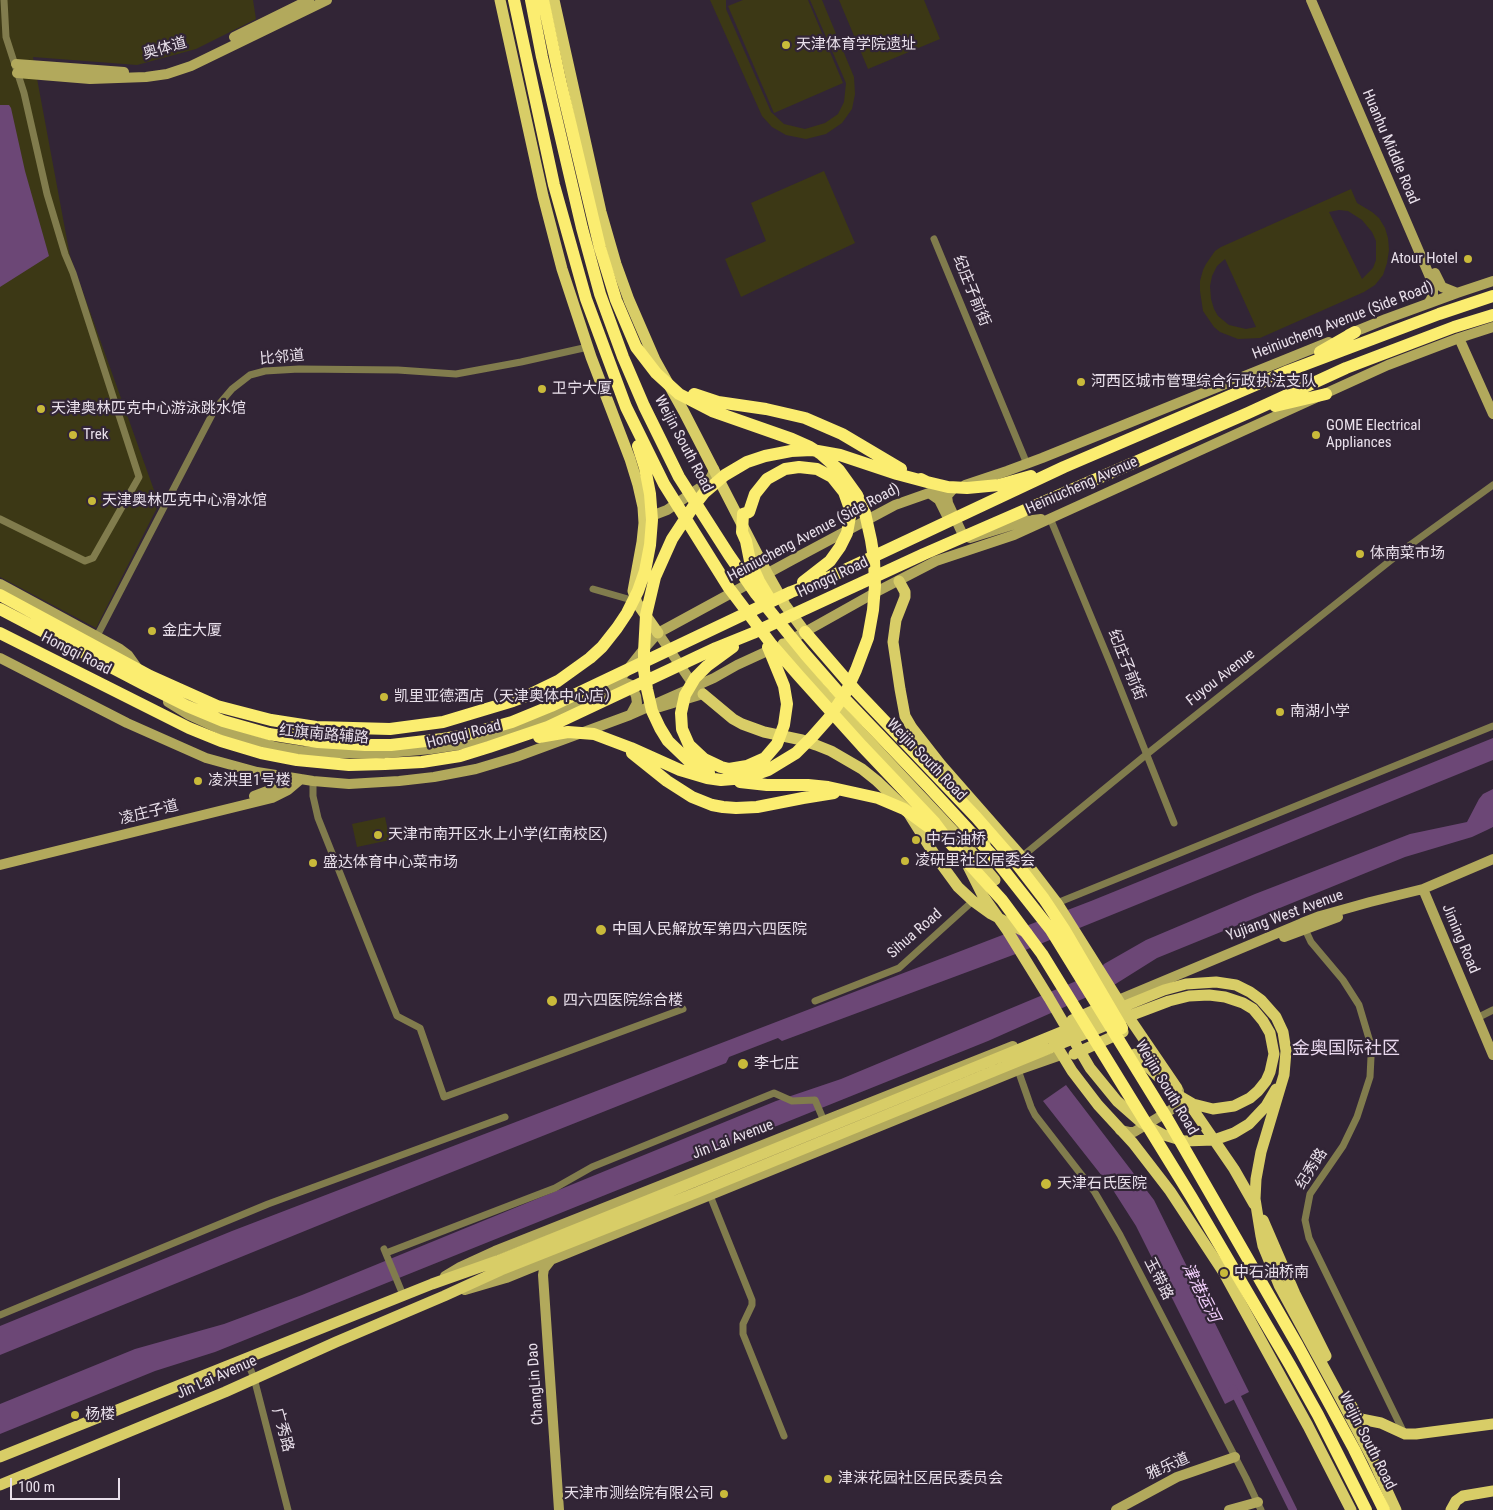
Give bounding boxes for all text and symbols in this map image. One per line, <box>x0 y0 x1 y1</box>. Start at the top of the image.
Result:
street label: 奥体道 <box>141 34 189 64</box>
place label: 天津体育学院遗址 <box>796 36 916 54</box>
marker: 天津体育学院遗址 <box>780 39 792 51</box>
street label: Huanhu Middle Road <box>1358 87 1422 207</box>
place label: Atour Hotel <box>1391 250 1458 268</box>
street label: 纪庄子前街 <box>949 253 993 329</box>
marker: Atour Hotel <box>1462 253 1474 265</box>
street label: Heiniucheng Avenue (Side Road) <box>1250 278 1436 364</box>
street label: 比邻道 <box>259 347 305 369</box>
place label: 河西区城市管理综合行政执法支队 <box>1091 373 1316 391</box>
marker: 河西区城市管理综合行政执法支队 <box>1075 376 1087 388</box>
place label: 卫宁大厦 <box>552 380 612 398</box>
marker: 卫宁大厦 <box>536 383 548 395</box>
street label: Weijin South Road <box>650 393 716 495</box>
place label: 天津奥林匹克中心游泳跳水馆 <box>51 400 246 418</box>
marker: 天津奥林匹克中心游泳跳水馆 <box>35 403 47 415</box>
place label: GOME Electrical Appliances <box>1326 417 1421 452</box>
place label: Trek <box>83 426 108 444</box>
marker: Trek <box>67 429 79 441</box>
marker: GOME Electrical Appliances <box>1310 429 1322 441</box>
street label: Heiniucheng Avenue <box>1023 453 1141 519</box>
street label: Heiniucheng Avenue (Side Road) <box>725 480 903 586</box>
place label: 天津奥林匹克中心滑冰馆 <box>102 492 267 510</box>
marker: 天津奥林匹克中心滑冰馆 <box>86 495 98 507</box>
place label: 体南菜市场 <box>1370 545 1445 563</box>
marker: 体南菜市场 <box>1354 548 1366 560</box>
street label: Hongqi Road <box>795 554 871 602</box>
place label: 金庄大厦 <box>162 622 222 640</box>
marker: 金庄大厦 <box>146 625 158 637</box>
street label: 纪庄子前街 <box>1104 627 1148 703</box>
street label: Hongqi Road <box>38 629 114 679</box>
street label: Fuyou Avenue <box>1183 646 1259 710</box>
place label: 凯里亚德酒店（天津奥体中心店） <box>394 688 619 706</box>
marker: 凯里亚德酒店（天津奥体中心店） <box>378 691 390 703</box>
place label: 南湖小学 <box>1290 703 1350 721</box>
marker: 南湖小学 <box>1274 706 1286 718</box>
street label: Weijin South Road <box>882 715 970 805</box>
street label: Hongqi Road <box>425 717 503 753</box>
street label: 红旗南路辅路 <box>278 722 370 748</box>
place label: 凌洪里1号楼 <box>208 772 290 790</box>
marker: 凌洪里1号楼 <box>192 775 204 787</box>
street label: 凌庄子道 <box>118 797 180 829</box>
place label: 天津市南开区水上小学(红南校区) <box>388 826 607 844</box>
marker: 天津市南开区水上小学(红南校区) <box>372 829 384 841</box>
place label: 中石油桥 <box>926 831 986 849</box>
marker: 中石油桥 <box>910 834 922 846</box>
place label: 凌研里社区居委会 <box>915 852 1035 870</box>
place label: 盛达体育中心菜市场 <box>323 854 458 872</box>
marker: 凌研里社区居委会 <box>899 855 911 867</box>
marker: 盛达体育中心菜市场 <box>307 857 319 869</box>
street label: Yujiang West Avenue <box>1224 886 1346 946</box>
street label: Jiming Road <box>1437 902 1483 976</box>
street label: Sihua Road <box>884 905 946 963</box>
place label: 中国人民解放军第四六四医院 <box>612 921 807 939</box>
marker: 中国人民解放军第四六四医院 <box>594 923 608 937</box>
place label: 四六四医院综合楼 <box>563 992 683 1010</box>
marker: 四六四医院综合楼 <box>545 994 559 1008</box>
street label: Weijin South Road <box>1131 1038 1201 1138</box>
district label: 金奥国际社区 <box>1292 1038 1400 1060</box>
place label: 李七庄 <box>754 1055 799 1073</box>
marker: 李七庄 <box>736 1057 750 1071</box>
street label: Jin Lai Avenue <box>690 1116 776 1164</box>
street label: 纪秀路 <box>1292 1145 1332 1193</box>
place label: 天津石氏医院 <box>1057 1175 1147 1193</box>
marker: 天津石氏医院 <box>1039 1177 1053 1191</box>
street label: 玉带路 <box>1140 1255 1176 1303</box>
water label: 津港运河 <box>1177 1260 1223 1326</box>
place label: 中石油桥南 <box>1234 1264 1309 1282</box>
marker: 中石油桥南 <box>1218 1267 1230 1279</box>
street label: ChangLin Dao <box>524 1342 548 1426</box>
street label: Jin Lai Avenue <box>174 1352 260 1404</box>
street label: Weijin South Road <box>1335 1389 1399 1493</box>
place label: 杨楼 <box>85 1406 115 1424</box>
street label: 广秀路 <box>267 1406 297 1454</box>
marker: 杨楼 <box>69 1409 81 1421</box>
street label: 雅乐道 <box>1144 1450 1192 1484</box>
scale bar <box>12 1468 122 1500</box>
place label: 津涞花园社区居民委员会 <box>838 1470 1003 1488</box>
marker: 津涞花园社区居民委员会 <box>822 1473 834 1485</box>
text: 100 m <box>18 1478 55 1496</box>
place label: 天津市测绘院有限公司 <box>564 1485 714 1503</box>
marker: 天津市测绘院有限公司 <box>718 1488 730 1500</box>

